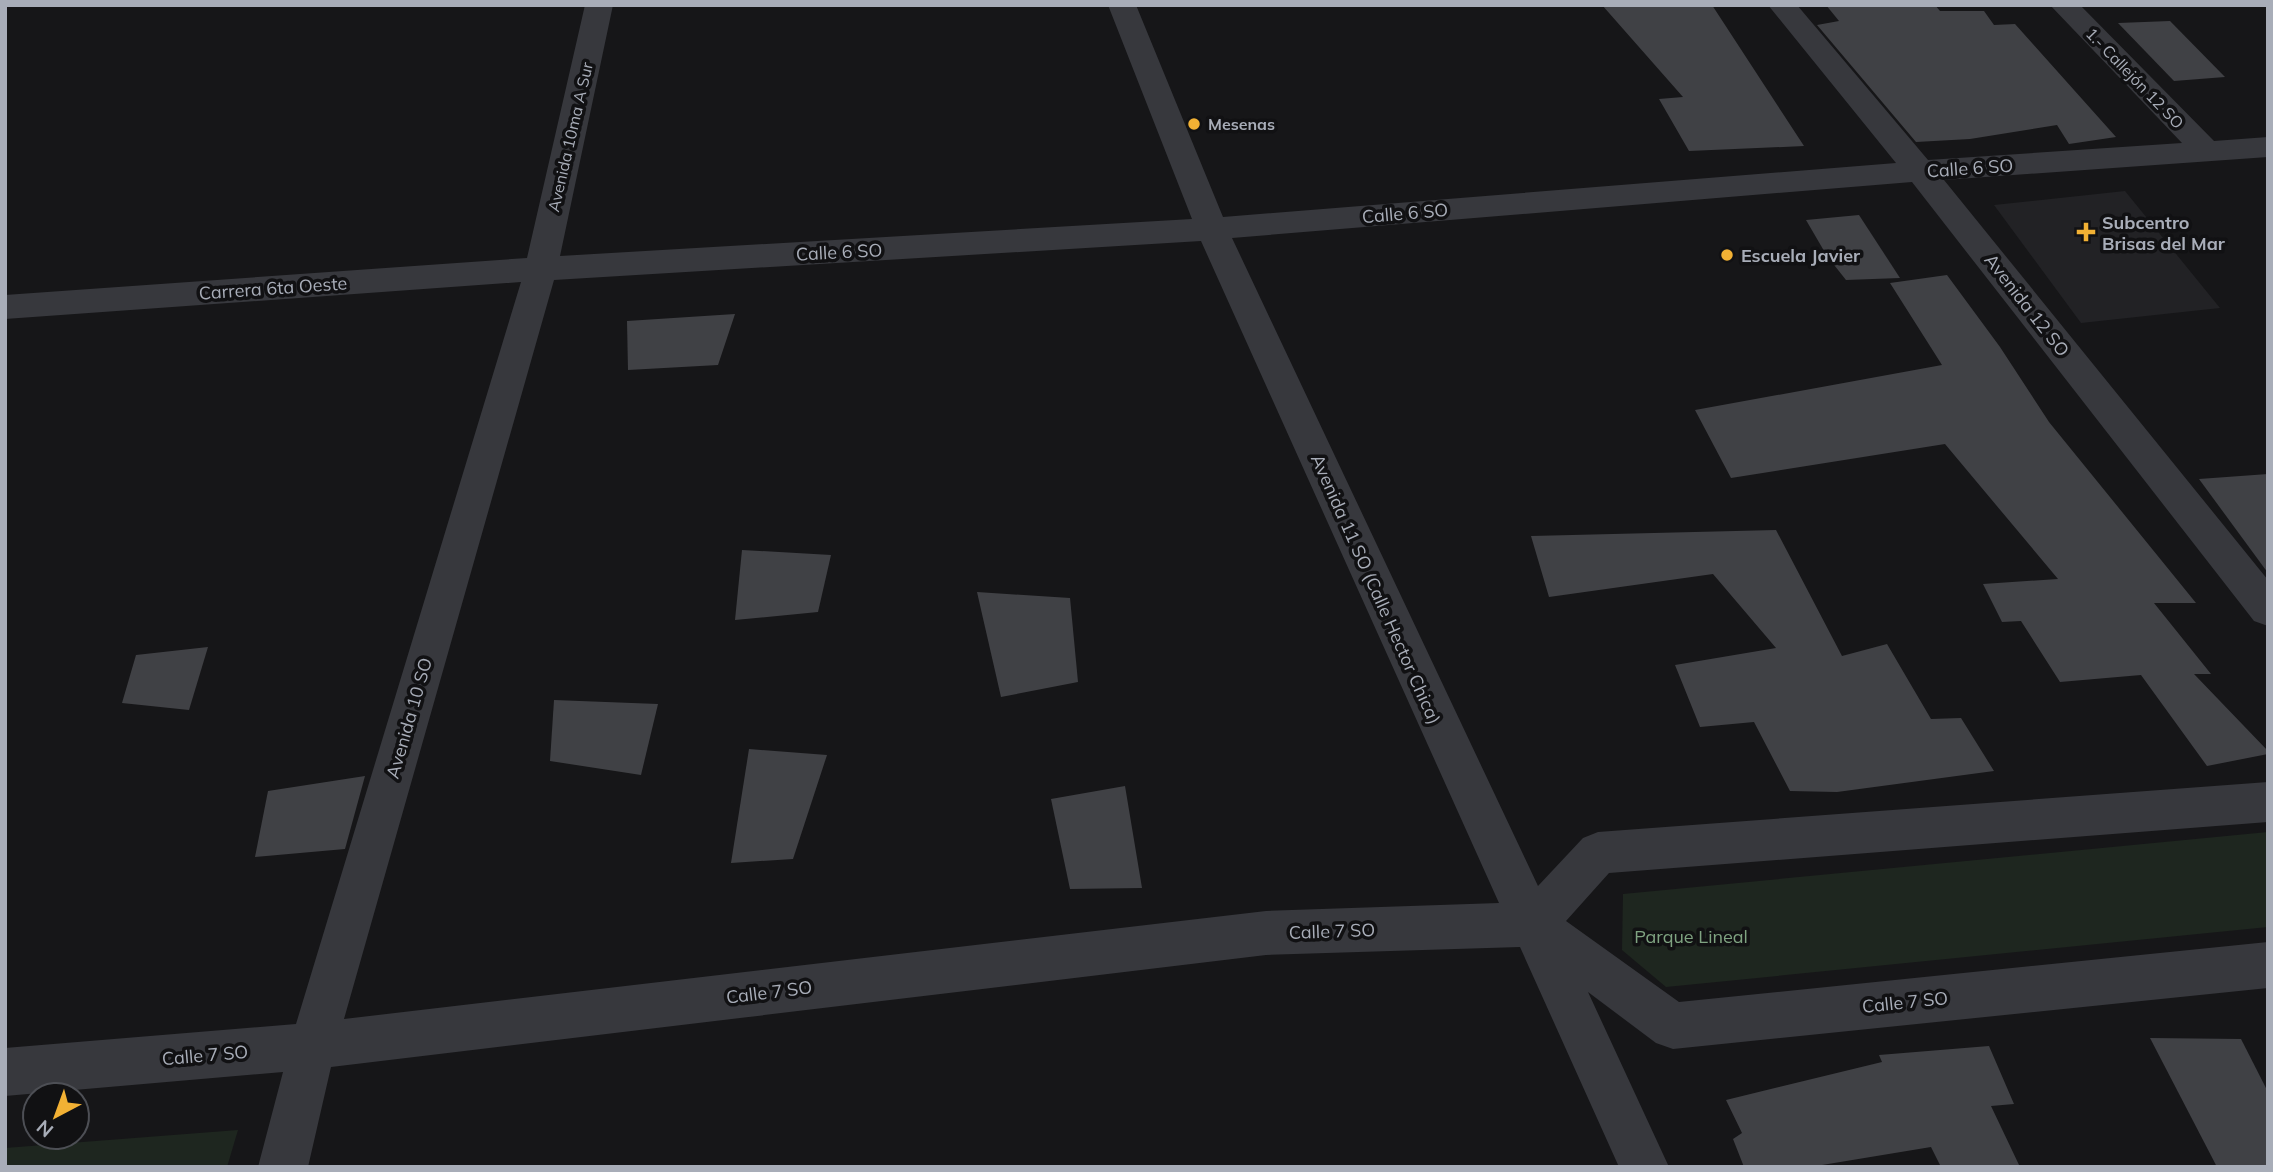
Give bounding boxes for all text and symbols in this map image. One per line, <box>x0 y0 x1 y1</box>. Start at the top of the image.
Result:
street label: 1.- Callejón 12 SO <box>2082 23 2188 133</box>
street label: Avenida 10ma A Sur <box>543 60 597 214</box>
place label: Mesenas <box>1208 114 1275 134</box>
marker: Mesenas <box>1186 116 1202 132</box>
street label: Calle 6 SO <box>1926 154 2014 182</box>
street label: Calle 6 SO <box>1361 198 1449 228</box>
place label: Subcentro Brisas del Mar <box>2102 211 2226 255</box>
marker: Subcentro Brisas del Mar <box>2076 222 2096 242</box>
street label: Calle 6 SO <box>795 238 883 266</box>
place label: Escuela Javier <box>1741 244 1861 267</box>
marker: Escuela Javier <box>1719 247 1735 263</box>
street label: Avenida 12 SO <box>1980 249 2074 361</box>
street label: Carrera 6ta Oeste <box>198 271 348 305</box>
street label: Avenida 11 SO (Calle Hector Chica) <box>1306 450 1446 728</box>
street label: Avenida 10 SO <box>381 655 437 781</box>
street label: Calle 7 SO <box>1288 918 1376 944</box>
park label: Parque Lineal <box>1634 925 1748 948</box>
street label: Calle 7 SO <box>725 975 813 1009</box>
street label: Calle 7 SO <box>1861 986 1949 1018</box>
street label: Calle 7 SO <box>161 1040 249 1070</box>
north arrow <box>21 1081 91 1151</box>
text: N <box>32 1115 58 1143</box>

